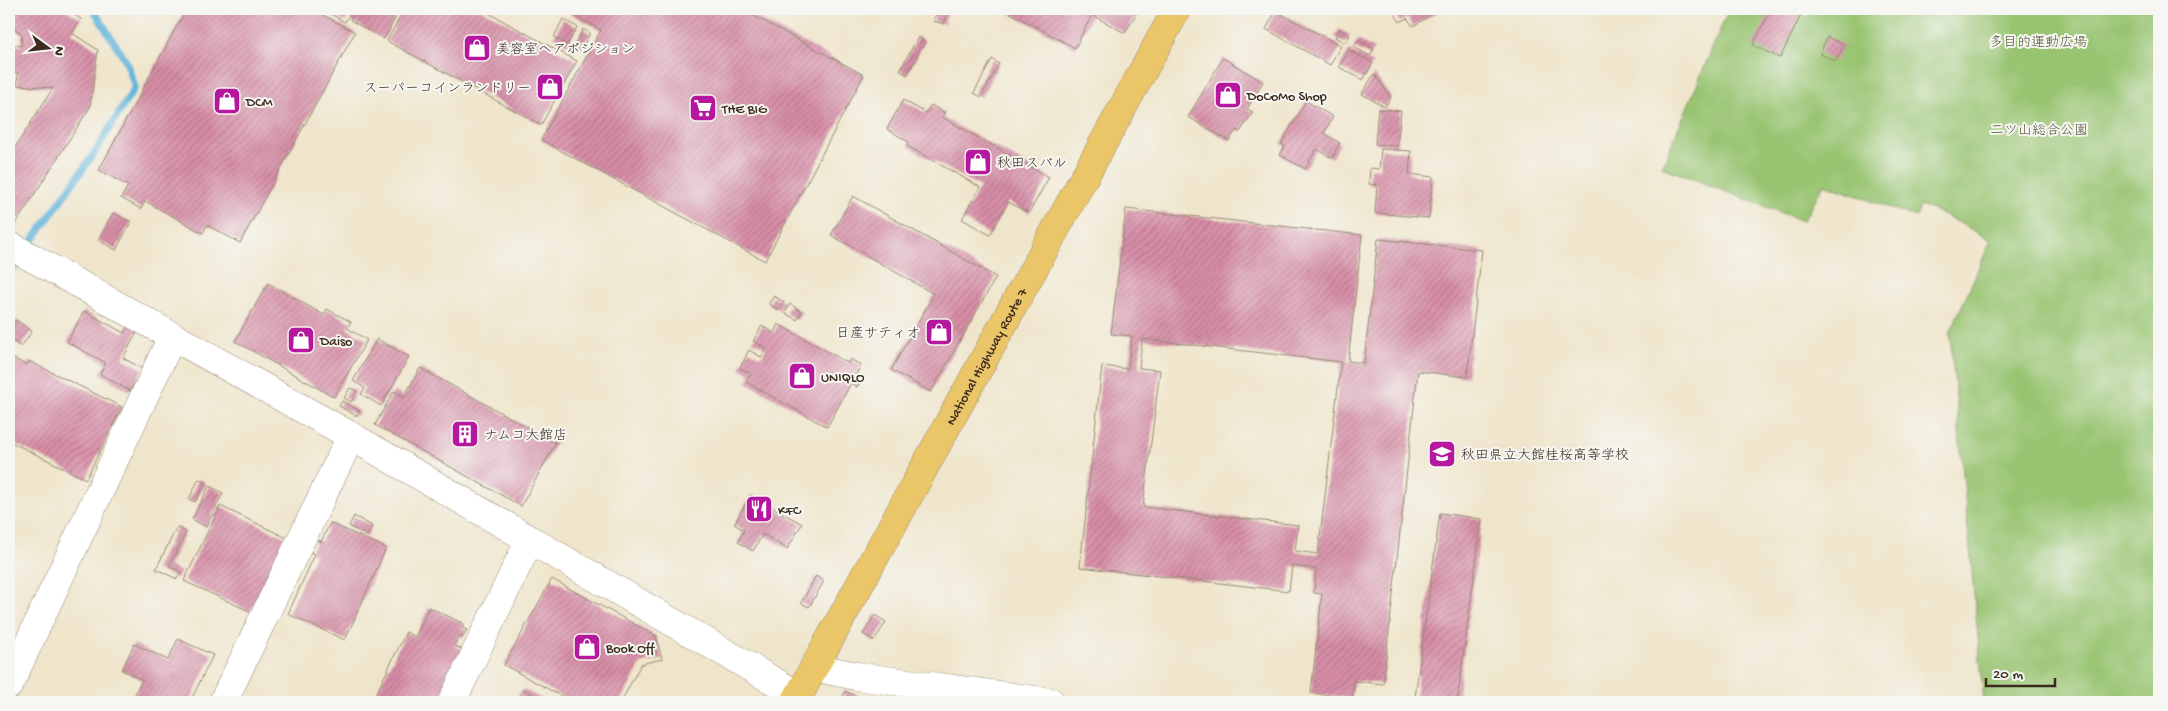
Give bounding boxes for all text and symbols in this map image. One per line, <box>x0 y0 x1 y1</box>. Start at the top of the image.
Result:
north arrow <box>22 22 72 72</box>
shop icon: 美容室ヘアポジション <box>462 33 492 63</box>
park label: 多目的運動広場 <box>1989 35 2087 52</box>
place label: 美容室ヘアポジション <box>496 42 635 59</box>
text: N <box>49 44 68 57</box>
shop icon: スーパーコインランドリー <box>535 72 565 102</box>
shop icon: DoCoMo Shop <box>1213 80 1243 110</box>
place label: スーパーコインランドリー <box>364 81 531 98</box>
shop icon: DCM <box>212 86 242 116</box>
place label: DoCoMo Shop <box>1246 89 1327 106</box>
supermarket icon: THE BIG <box>688 93 718 123</box>
place label: DCM <box>245 95 273 112</box>
place label: THE BIG <box>721 102 768 119</box>
park label: 二ツ山総合公園 <box>1990 123 2088 140</box>
shop icon: 秋田スバル <box>963 147 993 177</box>
place label: 秋田スバル <box>997 156 1067 173</box>
street label: National Highway Route 7 <box>943 285 1033 429</box>
shop icon: 日産サティオ <box>924 317 954 347</box>
shop icon: Daiso <box>286 325 316 355</box>
place label: 日産サティオ <box>836 326 920 343</box>
place label: Daiso <box>319 334 352 351</box>
shop icon: UNIQLO <box>787 361 817 391</box>
place label: UNIQLO <box>821 370 865 387</box>
building icon: ナムコ大館店 <box>450 419 480 449</box>
place label: ナムコ大館店 <box>484 428 567 445</box>
school or university icon: 秋田県立大館桂桜高等学校 <box>1427 439 1457 469</box>
place label: 秋田県立大館桂桜高等学校 <box>1461 448 1629 465</box>
restaurant icon: KFC <box>744 494 774 524</box>
place label: KFC <box>778 503 802 520</box>
shop icon: Book Off <box>572 632 602 662</box>
place label: Book Off <box>605 641 656 658</box>
scale bar <box>1986 656 2054 688</box>
text: 20 m <box>1993 666 2023 684</box>

